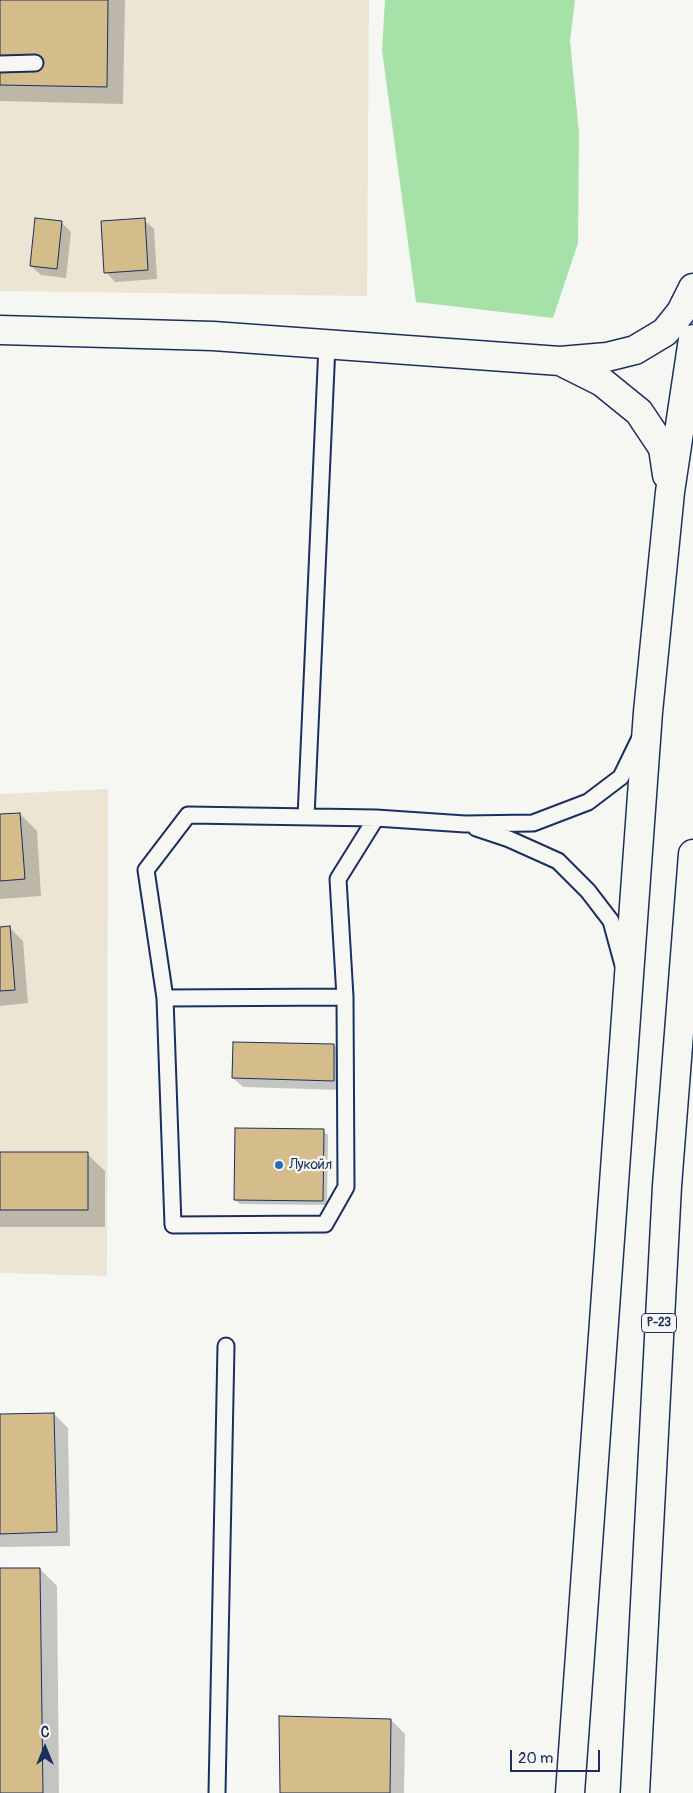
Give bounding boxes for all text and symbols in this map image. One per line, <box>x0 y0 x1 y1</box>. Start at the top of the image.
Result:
place label: Лукойл <box>289 1157 332 1173</box>
marker: Лукойл <box>273 1159 285 1171</box>
road number: Р-23 <box>642 1314 676 1332</box>
north arrow <box>20 1723 70 1773</box>
text: С <box>41 1724 49 1741</box>
scale bar <box>513 1740 603 1772</box>
text: 20 m <box>518 1749 553 1768</box>

